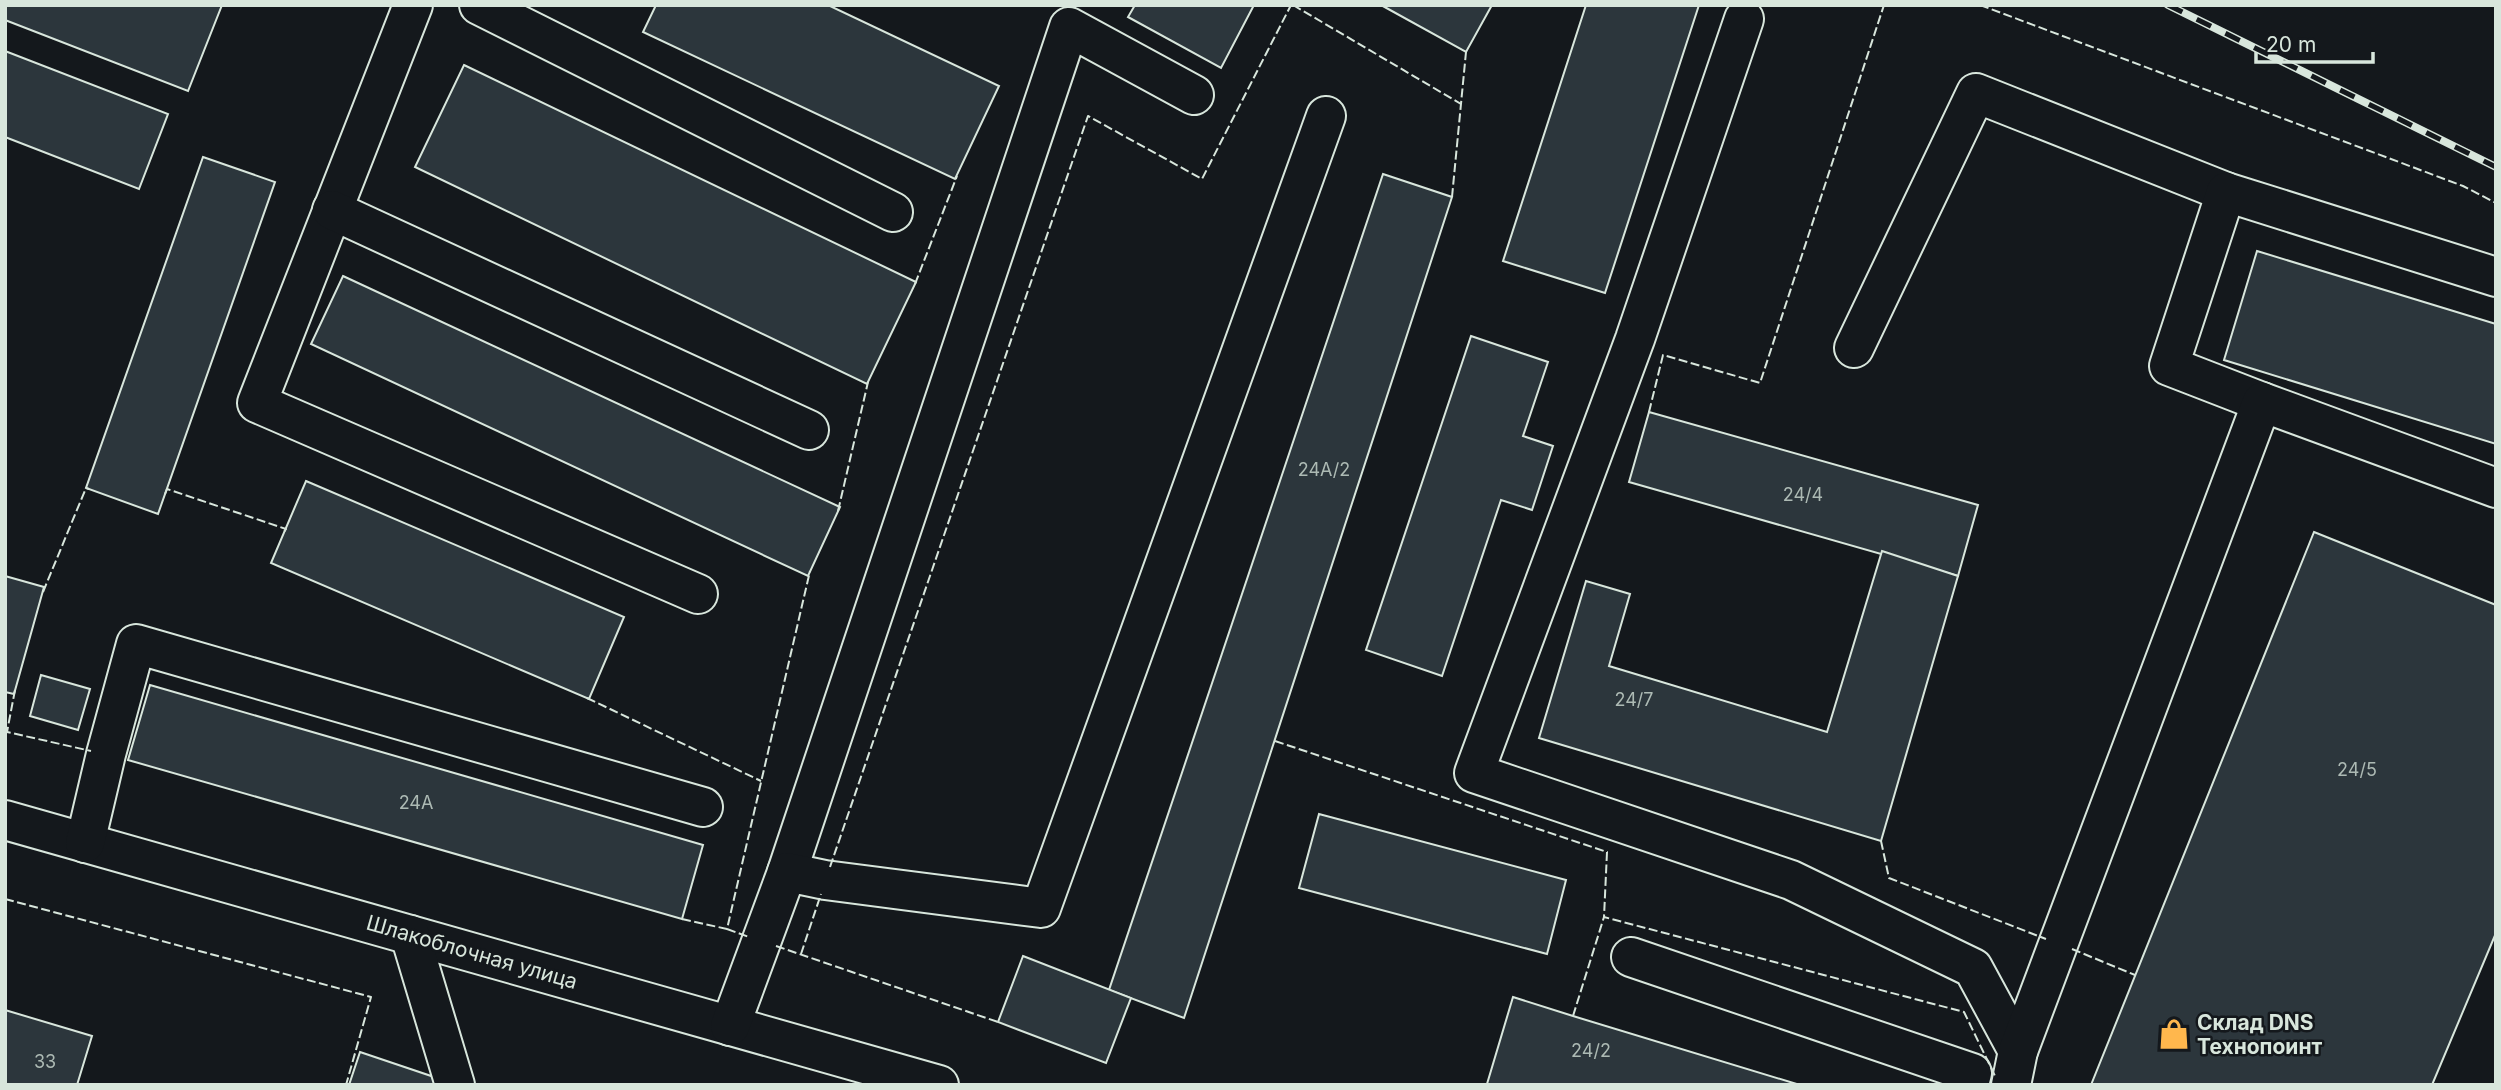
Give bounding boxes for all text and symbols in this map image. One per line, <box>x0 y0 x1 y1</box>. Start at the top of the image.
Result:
scale bar <box>2256 21 2373 65</box>
text: 20 m <box>2266 32 2316 57</box>
house number: 24А/2 <box>1298 459 1350 480</box>
house number: 24/4 <box>1783 484 1823 505</box>
house number: 24/7 <box>1615 689 1654 710</box>
house number: 24/5 <box>2337 759 2377 780</box>
house number: 24А <box>399 792 433 813</box>
street label: Шлакоблочная улица <box>364 910 580 994</box>
place label: Склад DNS Технопоинт <box>2197 1010 2323 1059</box>
shop icon: Склад DNS Технопоинт <box>2157 1017 2191 1051</box>
house number: 24/2 <box>1571 1040 1611 1061</box>
house number: 33 <box>34 1051 56 1072</box>

